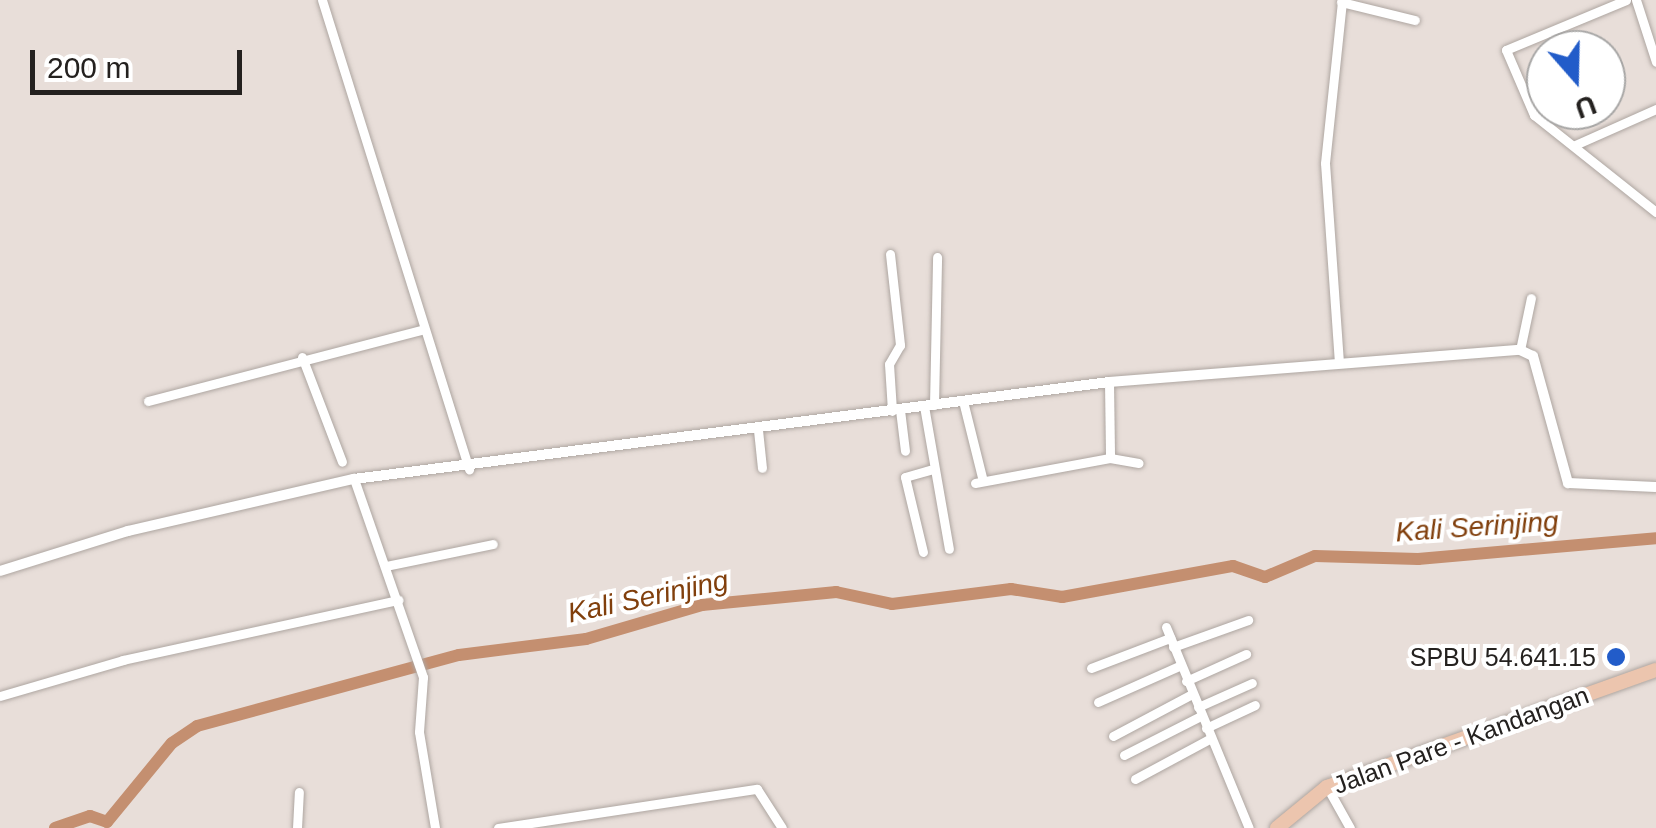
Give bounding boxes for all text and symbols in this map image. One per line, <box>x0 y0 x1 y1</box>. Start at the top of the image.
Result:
scale bar <box>35 30 248 92</box>
north arrow <box>1526 30 1626 130</box>
text: 200 m <box>47 51 130 84</box>
text: U <box>1571 89 1601 125</box>
water label: Kali Serinjing <box>1394 505 1560 549</box>
water label: Kali Serinjing <box>565 564 731 630</box>
place label: SPBU 54.641.15 <box>1410 642 1596 672</box>
marker: SPBU 54.641.15 <box>1605 646 1627 668</box>
street label: Jalan Pare - Kandangan <box>1329 680 1593 800</box>

